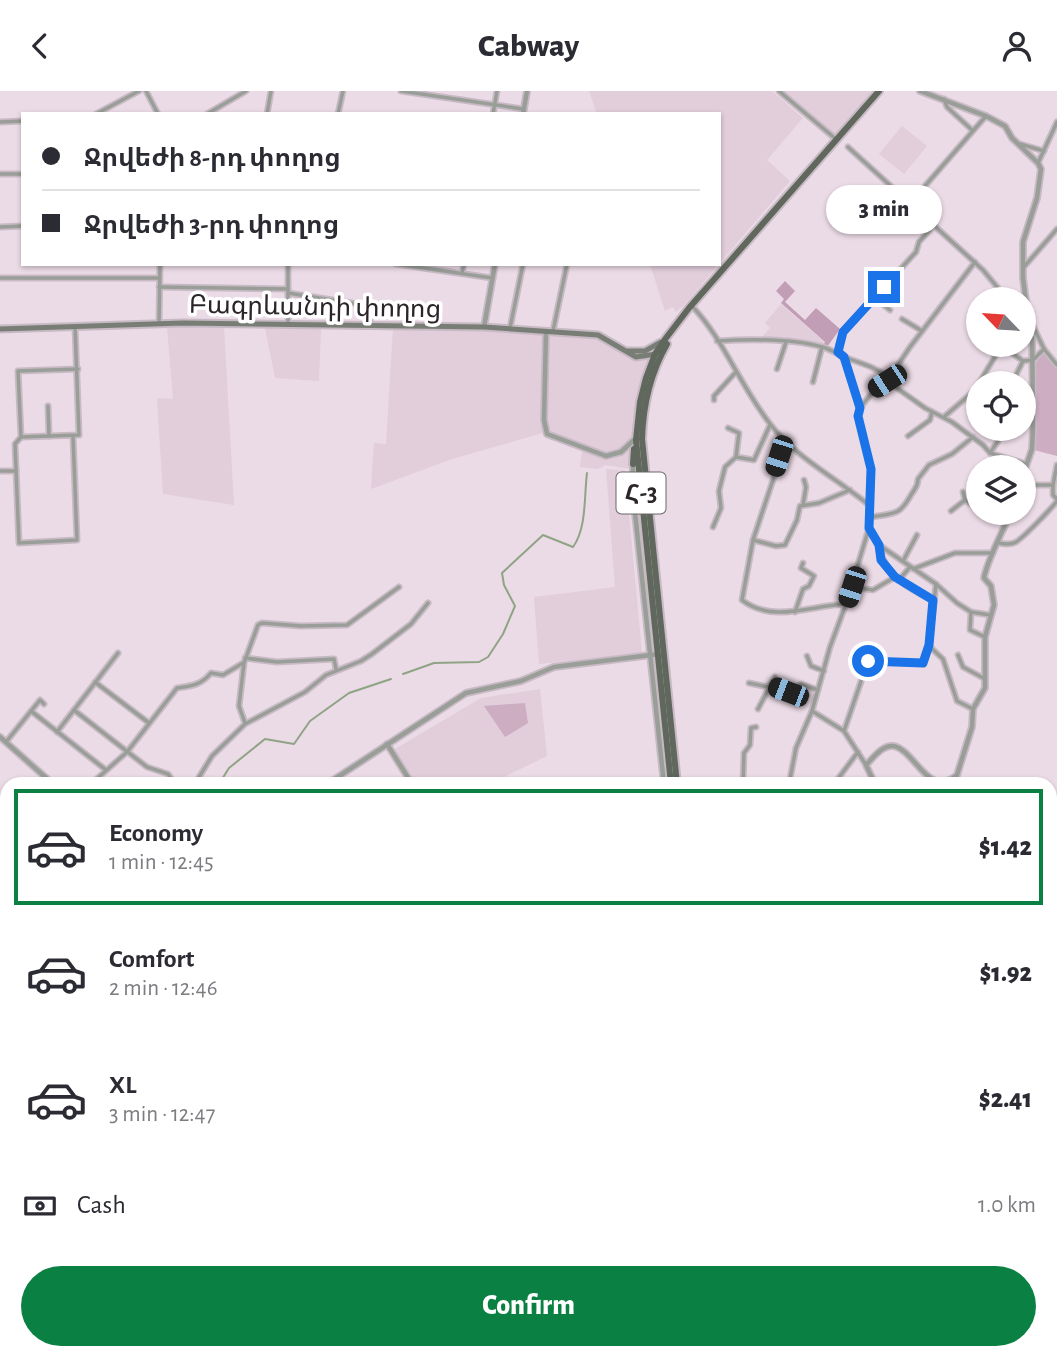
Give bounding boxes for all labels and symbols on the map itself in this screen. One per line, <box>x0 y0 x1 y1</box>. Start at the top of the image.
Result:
callout: 3 min <box>826 185 942 235</box>
route end <box>868 271 900 303</box>
north arrow <box>966 287 1036 357</box>
street label: Բագրևանդի փողոց <box>189 292 441 323</box>
car <box>864 361 911 401</box>
car <box>763 433 796 479</box>
road number: Հ-3 <box>616 473 666 513</box>
car <box>836 564 869 610</box>
route start <box>852 645 884 677</box>
car <box>765 675 812 709</box>

